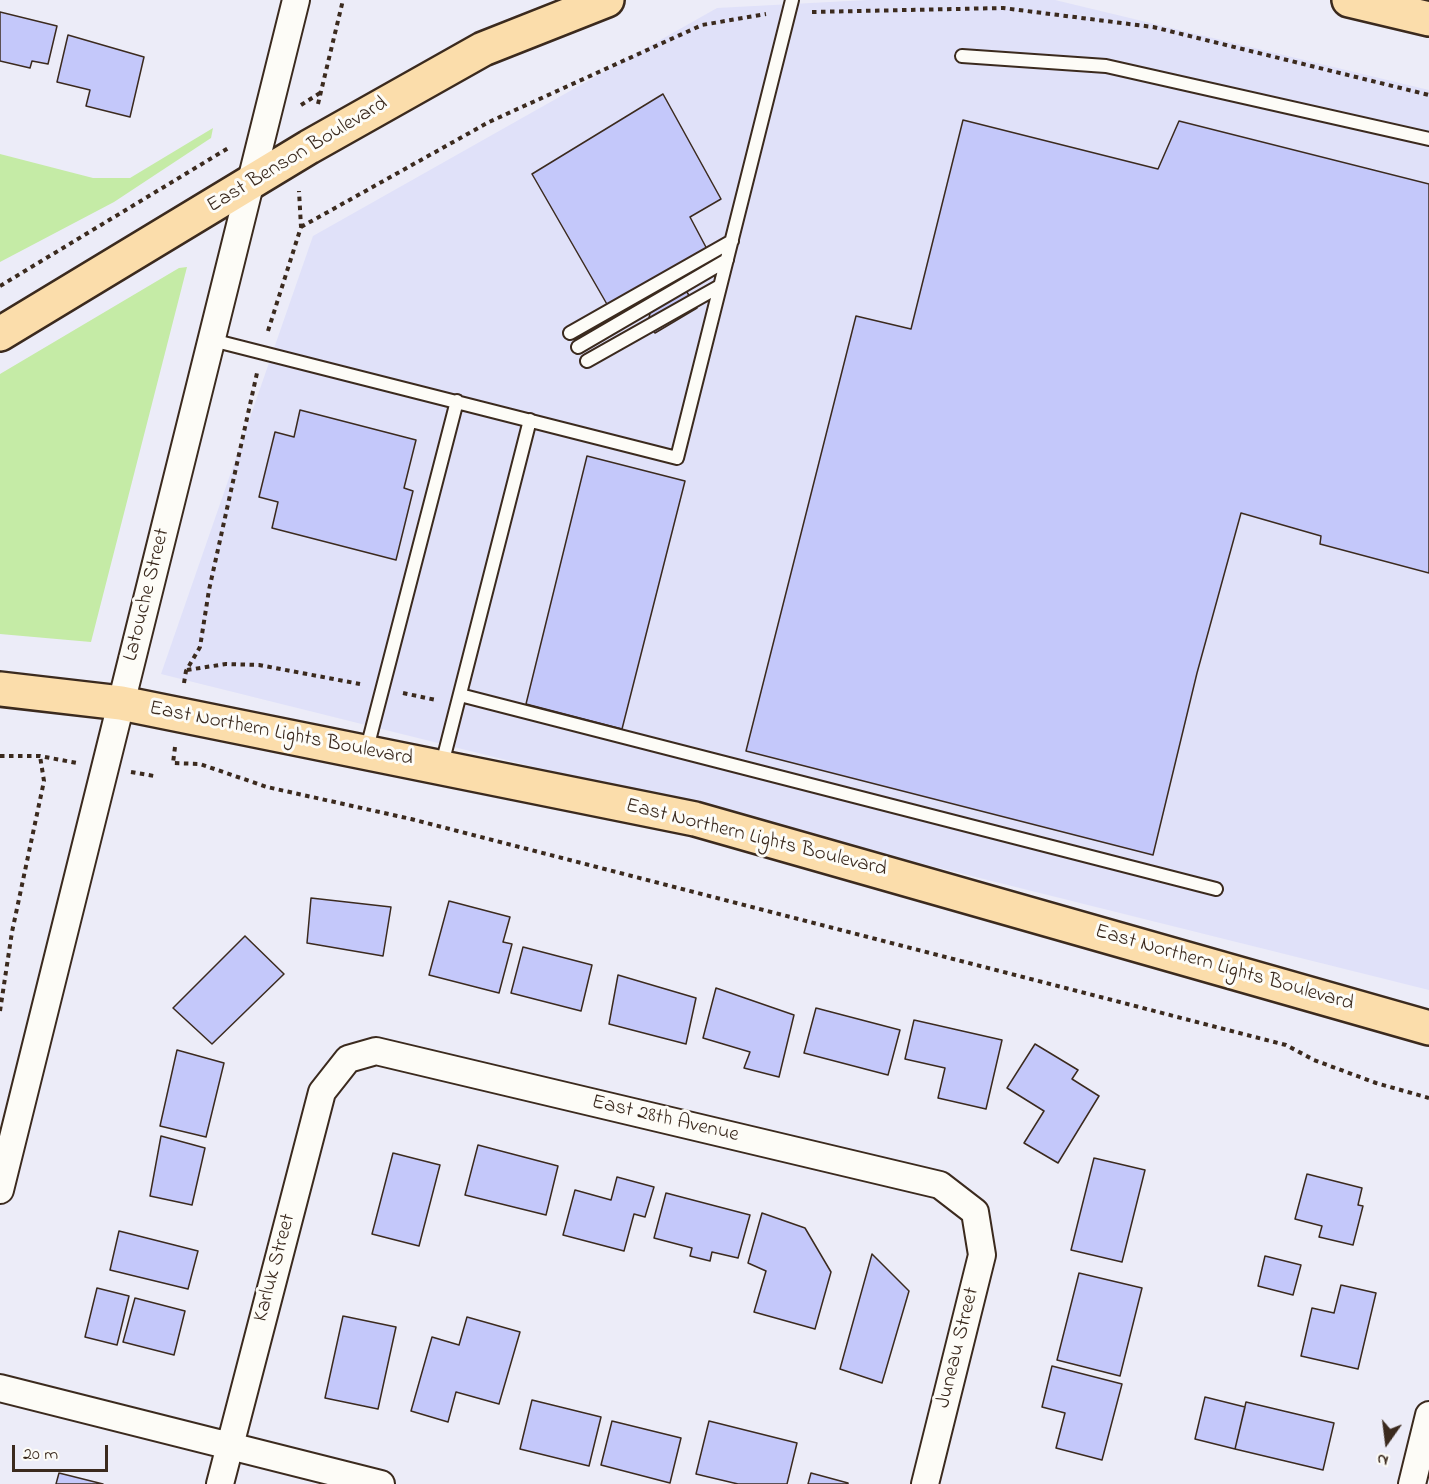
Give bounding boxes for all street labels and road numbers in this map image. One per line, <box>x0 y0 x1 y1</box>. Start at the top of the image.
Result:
street label: East Benson Boulevard <box>203 92 393 220</box>
street label: Latouche Street <box>119 526 177 664</box>
street label: East Northern Lights Boulevard <box>147 697 415 773</box>
street label: East Northern Lights Boulevard <box>623 794 889 884</box>
street label: East Northern Lights Boulevard <box>1092 920 1356 1018</box>
street label: East 28th Avenue <box>589 1091 741 1149</box>
street label: Karluk Street <box>249 1211 303 1325</box>
street label: Juneau Street <box>932 1285 986 1411</box>

